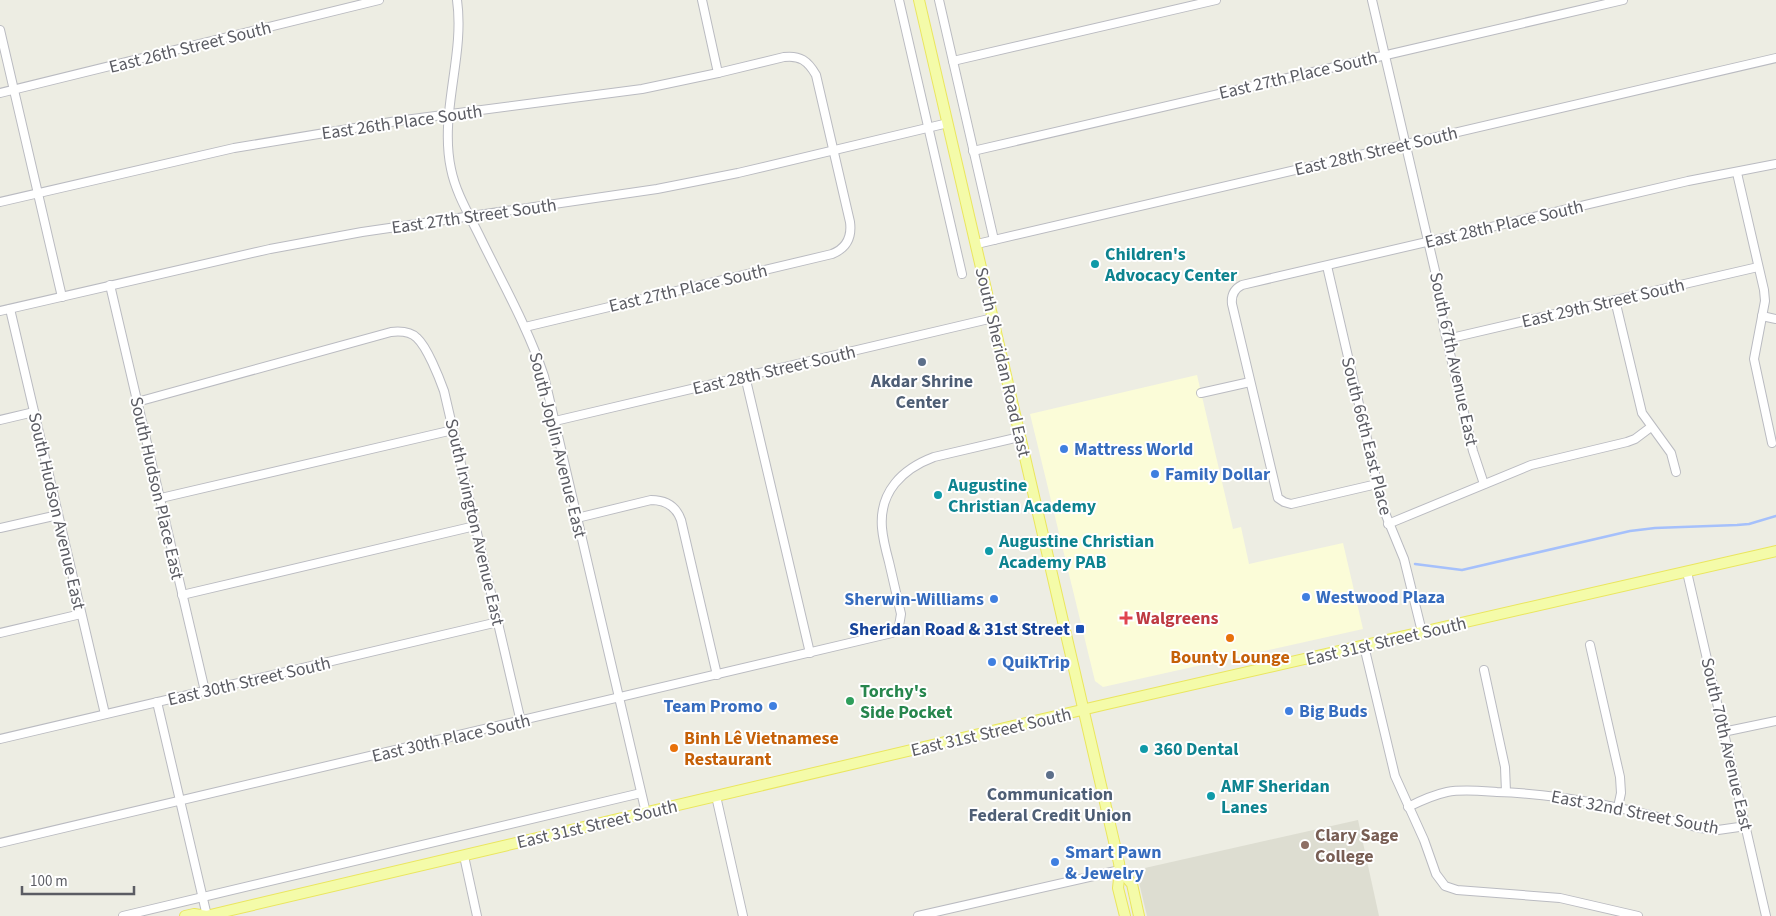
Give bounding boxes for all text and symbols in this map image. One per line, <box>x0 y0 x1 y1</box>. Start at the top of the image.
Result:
street label: East 26th Street South <box>106 15 274 80</box>
street label: East 27th Place South <box>1216 45 1380 106</box>
street label: East 26th Place South <box>320 99 484 146</box>
street label: East 28th Street South <box>1292 121 1460 182</box>
street label: East 27th Street South <box>390 193 558 240</box>
street label: East 28th Place South <box>1422 194 1586 255</box>
place label: Children's Advocacy Center <box>1104 242 1238 288</box>
street label: East 27th Place South <box>606 258 770 319</box>
marker: Children's Advocacy Center <box>1089 258 1101 270</box>
street label: South Sheridan Road East <box>968 265 1037 460</box>
street label: South 67th Avenue East <box>1423 270 1484 448</box>
street label: East 29th Street South <box>1519 273 1687 334</box>
street label: East 28th Street South <box>690 340 858 401</box>
street label: South Joplin Avenue East <box>522 350 593 541</box>
street label: South 66th East Place <box>1335 354 1398 518</box>
marker: Akdar Shrine Center <box>916 356 928 368</box>
place label: Akdar Shrine Center <box>870 369 973 415</box>
street label: South Hudson Place East <box>123 394 190 582</box>
street label: South Hudson Avenue East <box>22 410 91 612</box>
street label: South Irvington Avenue East <box>439 416 511 628</box>
place label: Mattress World <box>1074 437 1193 462</box>
marker: Mattress World <box>1058 443 1070 455</box>
place label: Family Dollar <box>1165 462 1271 487</box>
marker: Family Dollar <box>1149 468 1161 480</box>
place label: Augustine Christian Academy <box>947 473 1097 519</box>
marker: Augustine Christian Academy <box>932 489 944 501</box>
place label: Augustine Christian Academy PAB <box>998 529 1154 575</box>
marker: Augustine Christian Academy PAB <box>983 545 995 557</box>
place label: Westwood Plaza <box>1316 585 1445 610</box>
place label: Sherwin-Williams <box>844 587 984 612</box>
marker: Westwood Plaza <box>1300 591 1312 603</box>
marker: Sherwin-Williams <box>988 593 1000 605</box>
place label: Walgreens <box>1136 606 1219 631</box>
street label: East 31st Street South <box>1303 611 1469 672</box>
marker: Walgreens <box>1120 612 1132 624</box>
place label: Sheridan Road & 31st Street <box>849 617 1070 642</box>
marker: Sheridan Road & 31st Street <box>1074 623 1086 635</box>
marker: Bounty Lounge <box>1224 632 1236 644</box>
place label: Bounty Lounge <box>1170 645 1290 670</box>
place label: QuikTrip <box>1002 650 1070 675</box>
street label: East 30th Street South <box>165 651 333 712</box>
street label: South 70th Avenue East <box>1694 655 1759 833</box>
marker: QuikTrip <box>986 656 998 668</box>
place label: Torchy's Side Pocket <box>860 679 952 725</box>
place label: Team Promo <box>664 694 763 719</box>
marker: Torchy's Side Pocket <box>844 695 856 707</box>
place label: Big Buds <box>1299 699 1367 724</box>
marker: Team Promo <box>767 700 779 712</box>
street label: East 31st Street South <box>908 702 1074 763</box>
marker: Big Buds <box>1283 705 1295 717</box>
street label: East 30th Place South <box>369 708 533 769</box>
place label: Binh Lê Vietnamese Restaurant <box>684 726 839 772</box>
place label: 360 Dental <box>1154 737 1238 762</box>
marker: Binh Lê Vietnamese Restaurant <box>668 742 680 754</box>
marker: 360 Dental <box>1138 743 1150 755</box>
marker: Communication Federal Credit Union <box>1044 769 1056 781</box>
place label: AMF Sheridan Lanes <box>1220 774 1330 820</box>
place label: Communication Federal Credit Union <box>968 782 1132 828</box>
street label: East 32nd Street South <box>1549 784 1721 841</box>
marker: AMF Sheridan Lanes <box>1205 790 1217 802</box>
street label: East 31st Street South <box>514 794 680 855</box>
place label: Clary Sage College <box>1315 823 1398 869</box>
marker: Clary Sage College <box>1299 839 1311 851</box>
place label: Smart Pawn & Jewelry <box>1065 840 1161 886</box>
marker: Smart Pawn & Jewelry <box>1049 856 1061 868</box>
scale bar <box>22 864 135 896</box>
text: 100 m <box>30 871 68 892</box>

